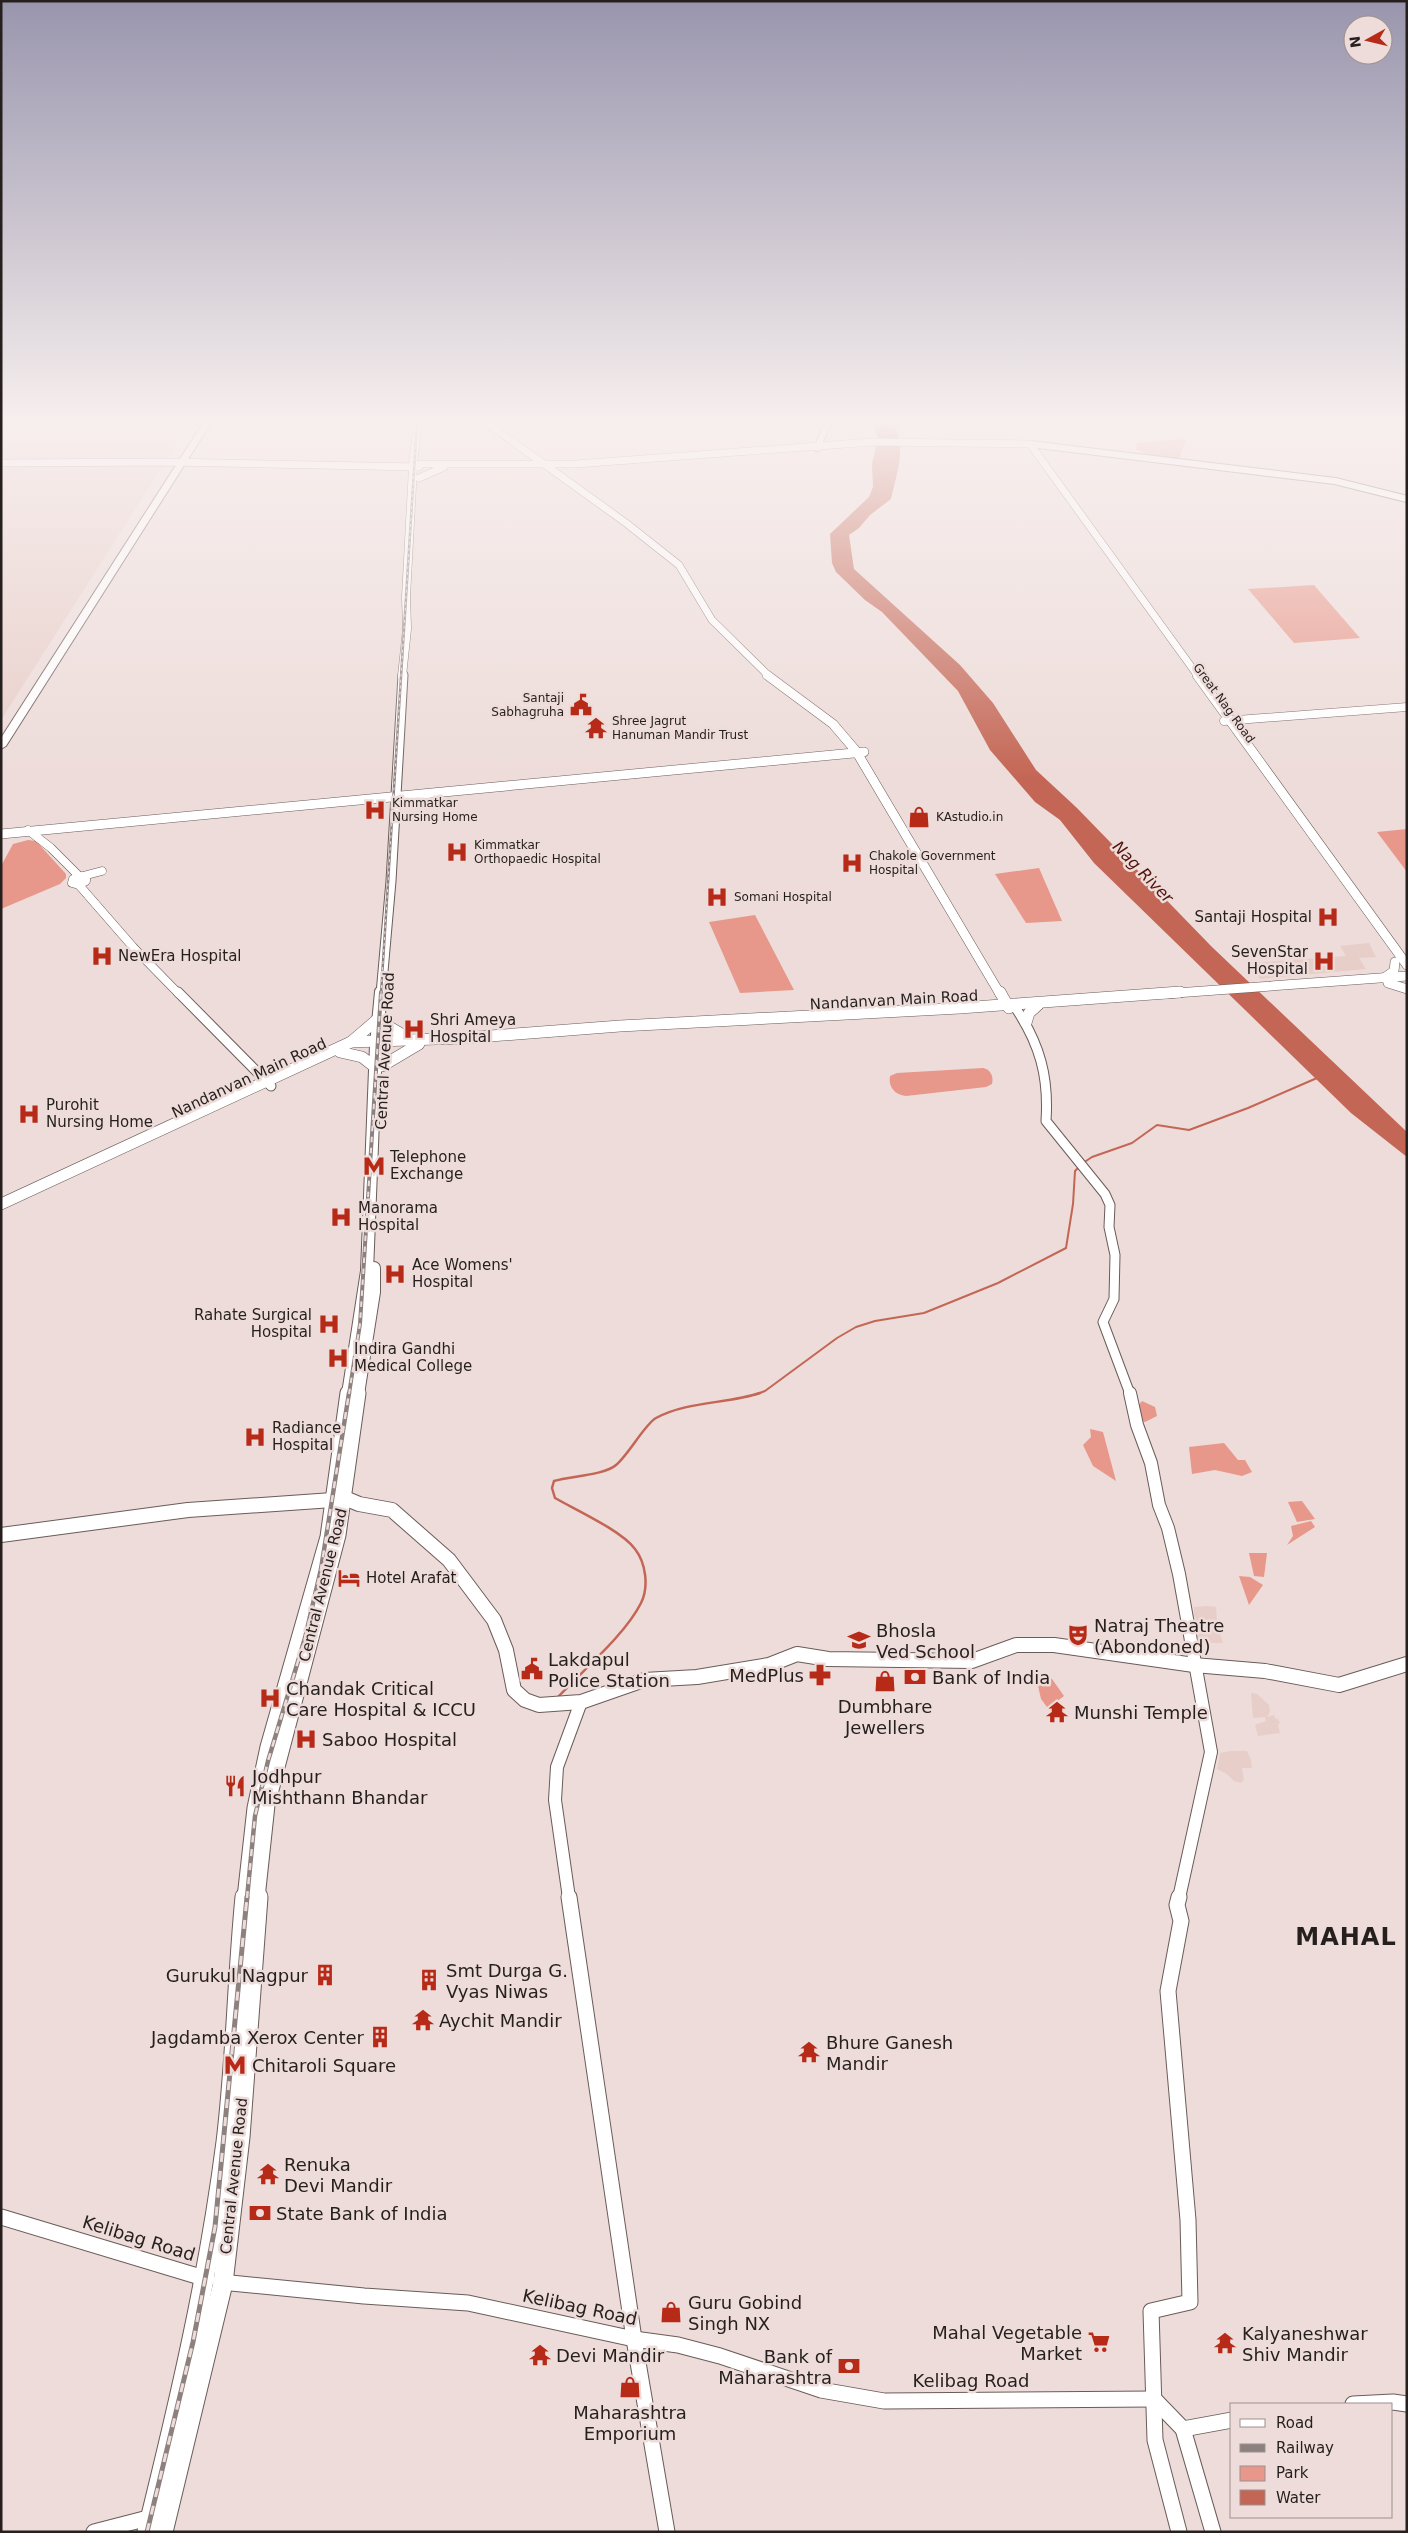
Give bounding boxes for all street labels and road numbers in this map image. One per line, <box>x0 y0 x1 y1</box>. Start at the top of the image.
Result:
street label: Great Nag Road <box>1190 660 1258 746</box>
street label: Central Avenue Road <box>372 972 398 1130</box>
street label: Nandanvan Main Road <box>809 987 979 1013</box>
street label: Nandanvan Main Road <box>169 1034 329 1122</box>
street label: Central Avenue Road <box>295 1506 351 1664</box>
street label: Central Avenue Road <box>217 2097 251 2255</box>
street label: Kelibag Road <box>80 2211 198 2265</box>
street label: Kelibag Road <box>521 2285 639 2329</box>
street label: Kelibag Road <box>913 2370 1029 2391</box>

